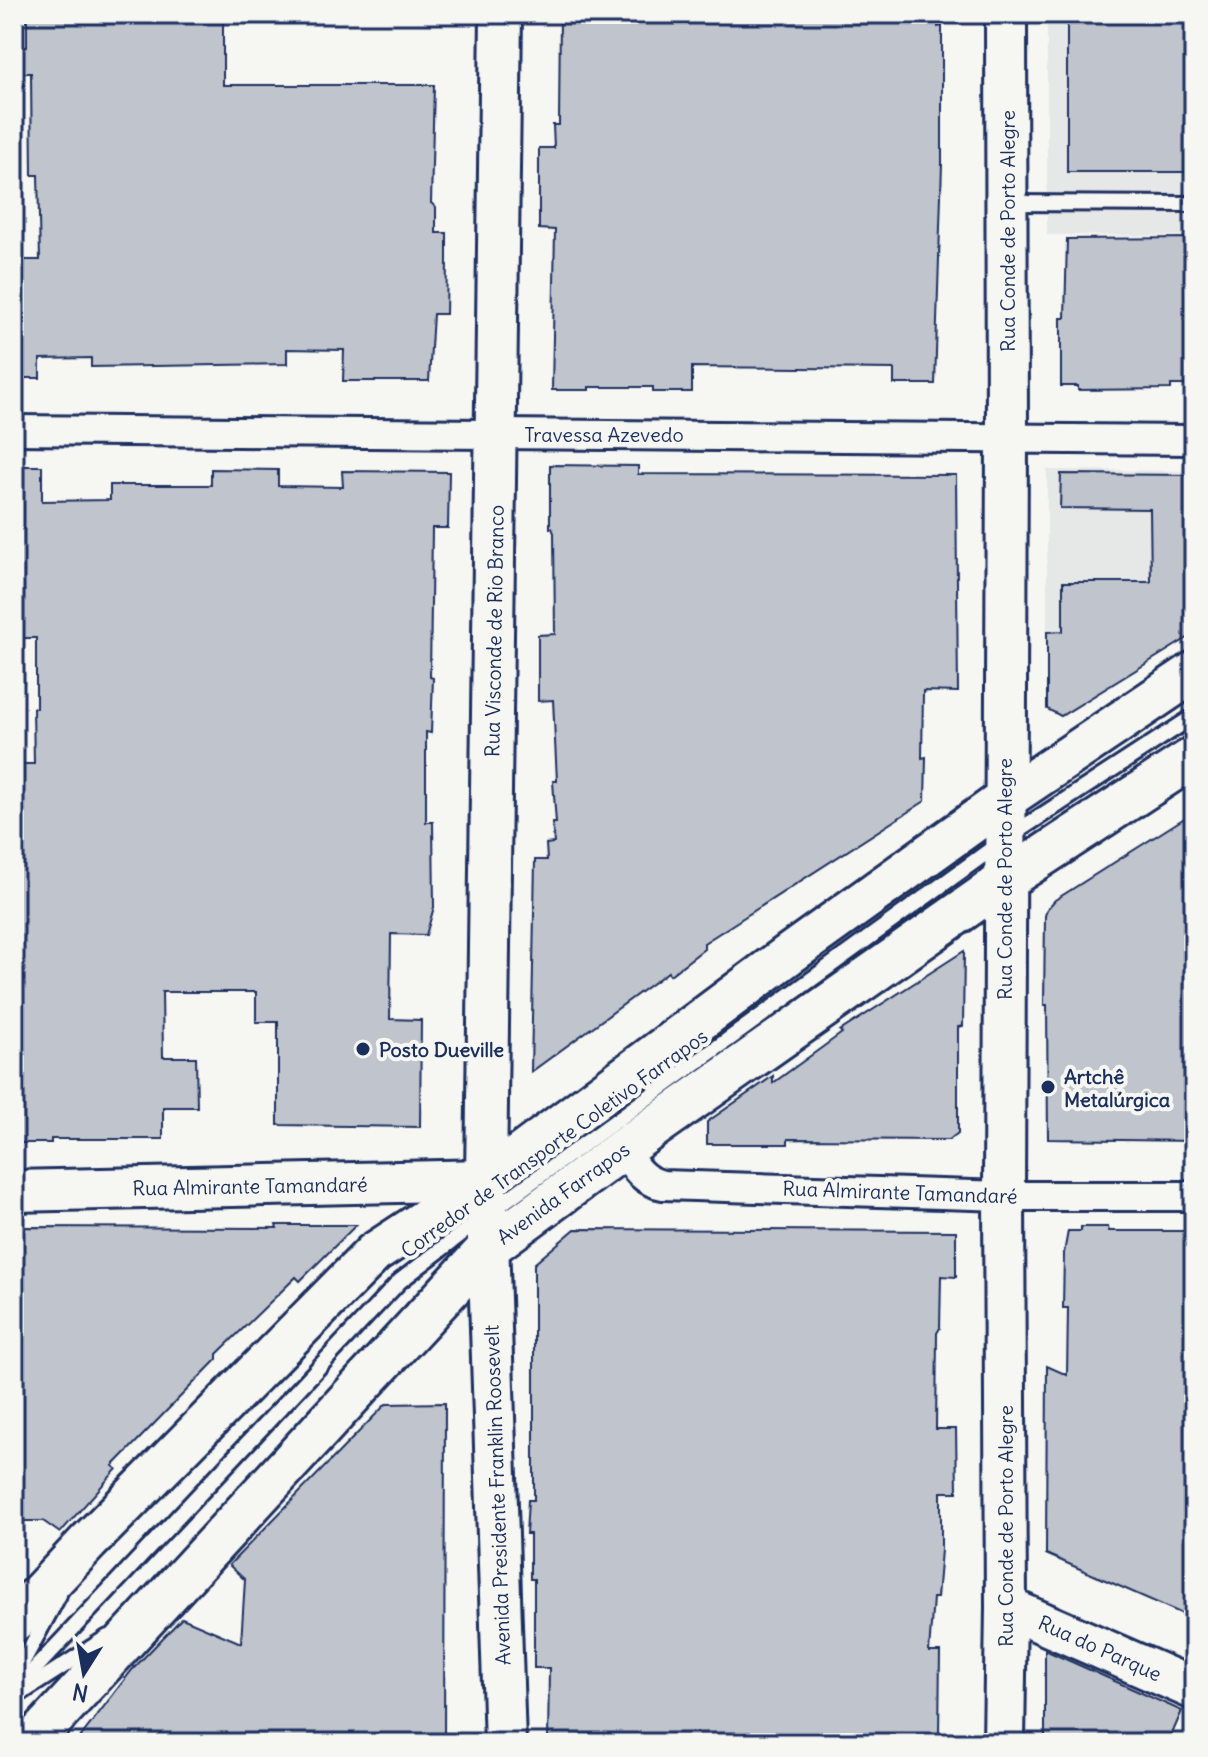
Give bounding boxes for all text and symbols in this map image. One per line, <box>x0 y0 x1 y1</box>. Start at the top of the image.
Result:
street label: Rua Conde de Porto Alegre <box>995 110 1020 352</box>
street label: Travessa Azevedo <box>524 422 684 447</box>
street label: Rua Visconde de Rio Branco <box>479 505 509 757</box>
street label: Rua Conde de Porto Alegre <box>992 758 1017 1000</box>
street label: Corredor de Transporte Coletivo Farrapos <box>396 1023 712 1263</box>
place label: Posto Dueville <box>379 1037 504 1062</box>
marker: Posto Dueville <box>354 1040 372 1058</box>
place label: Artchê Metalúrgica <box>1064 1064 1171 1112</box>
marker: Artchê Metalúrgica <box>1039 1078 1057 1096</box>
street label: Avenida Farrapos <box>492 1136 634 1250</box>
street label: Rua Almirante Tamandaré <box>132 1171 368 1201</box>
street label: Rua Almirante Tamandaré <box>782 1175 1018 1209</box>
street label: Avenida Presidente Franklin Roosevelt <box>479 1324 515 1666</box>
street label: Rua Conde de Porto Alegre <box>993 1405 1018 1647</box>
street label: Rua do Parque <box>1034 1610 1166 1686</box>
north arrow <box>44 1633 124 1713</box>
text: N <box>70 1677 90 1708</box>

